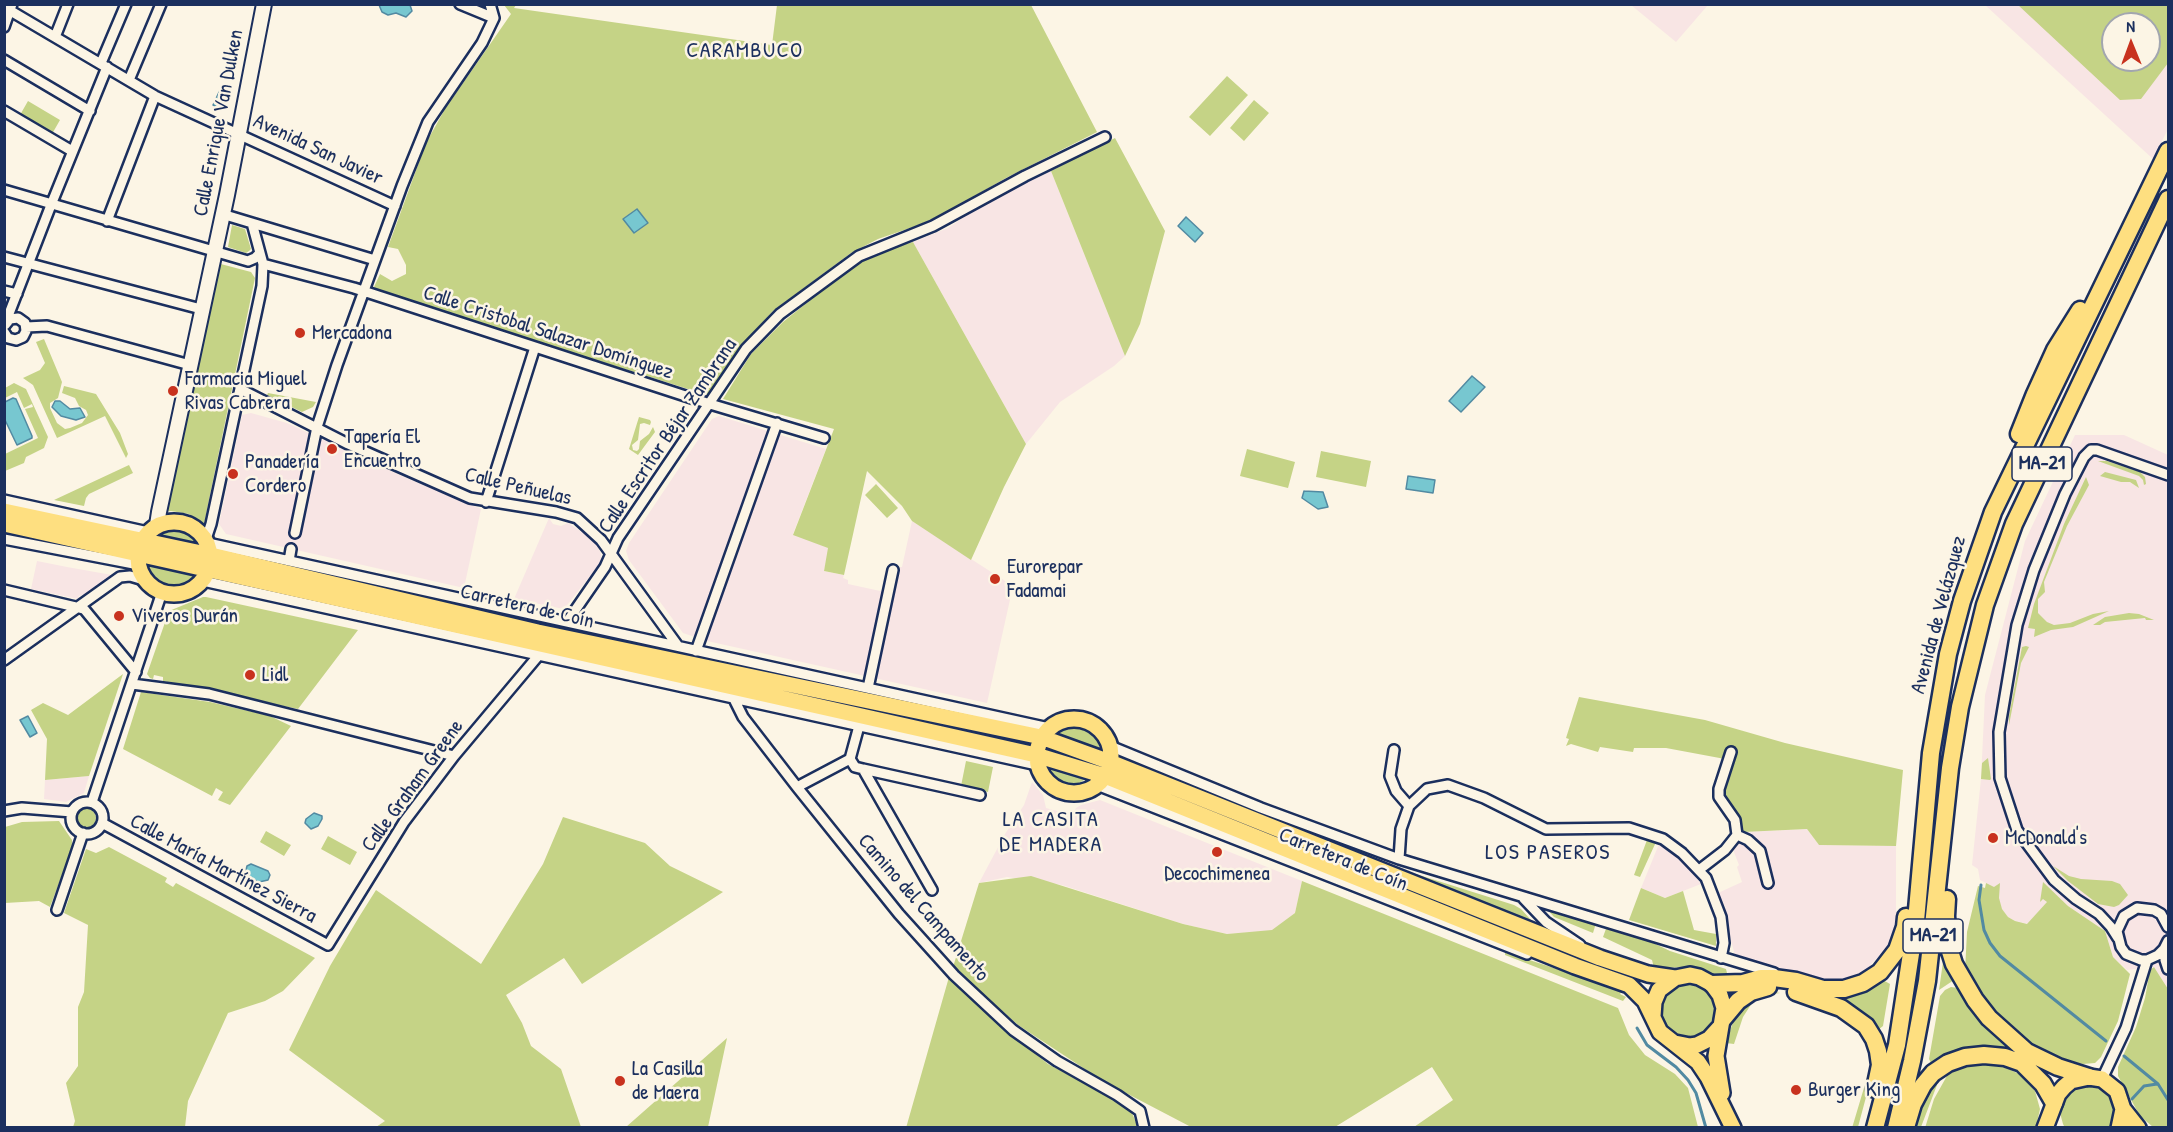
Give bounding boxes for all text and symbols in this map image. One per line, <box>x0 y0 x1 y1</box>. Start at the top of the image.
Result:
north arrow <box>2101 12 2161 72</box>
text: N <box>2126 15 2135 37</box>
street label: Calle Enrique Van Dulken <box>189 27 249 219</box>
district label: CARAMBUCO <box>686 38 804 64</box>
street label: Avenida San Javier <box>249 109 387 191</box>
street label: Calle Cristobal Salazar Domínguez <box>420 281 676 385</box>
place label: Mercadona <box>312 320 392 346</box>
marker: Mercadona <box>293 326 307 340</box>
street label: Calle Escritor Béjar Zambrana <box>593 334 743 538</box>
place label: Farmacia Miguel Rivas Cabrera <box>185 366 307 416</box>
marker: Farmacia Miguel Rivas Cabrera <box>166 384 180 398</box>
place label: Tapería El Encuentro <box>344 424 421 474</box>
marker: Tapería El Encuentro <box>325 442 339 456</box>
road number: MA-21 <box>2012 447 2072 481</box>
place label: Panadería Cordero <box>245 449 319 499</box>
street label: Calle Peñuelas <box>462 463 574 511</box>
marker: Panadería Cordero <box>226 467 240 481</box>
street label: Avenida de Velázquez <box>1906 533 1972 697</box>
place label: Eurorepar Fadamai <box>1007 554 1083 604</box>
marker: Eurorepar Fadamai <box>988 572 1002 586</box>
street label: Carretera de Coín <box>458 579 596 635</box>
place label: Viveros Durán <box>131 603 238 629</box>
marker: Viveros Durán <box>112 609 126 623</box>
place label: Lidl <box>262 662 288 688</box>
marker: Lidl <box>243 668 257 682</box>
street label: Calle Graham Greene <box>357 715 469 857</box>
district label: LA CASITA DE MADERA <box>999 807 1103 858</box>
street label: Calle María Martínez Sierra <box>125 809 321 929</box>
street label: Carretera de Coín <box>1275 823 1411 897</box>
place label: McDonald's <box>2005 825 2087 851</box>
street label: Camino del Campamento <box>852 829 994 987</box>
marker: McDonald's <box>1986 831 2000 845</box>
district label: LOS PASEROS <box>1485 840 1611 866</box>
marker: Decochimenea <box>1210 845 1224 859</box>
place label: Decochimenea <box>1164 861 1270 887</box>
road number: MA-21 <box>1903 919 1963 953</box>
place label: La Casilla de Maera <box>632 1056 703 1106</box>
marker: La Casilla de Maera <box>613 1074 627 1088</box>
place label: Burger King <box>1808 1077 1900 1103</box>
marker: Burger King <box>1789 1083 1803 1097</box>

